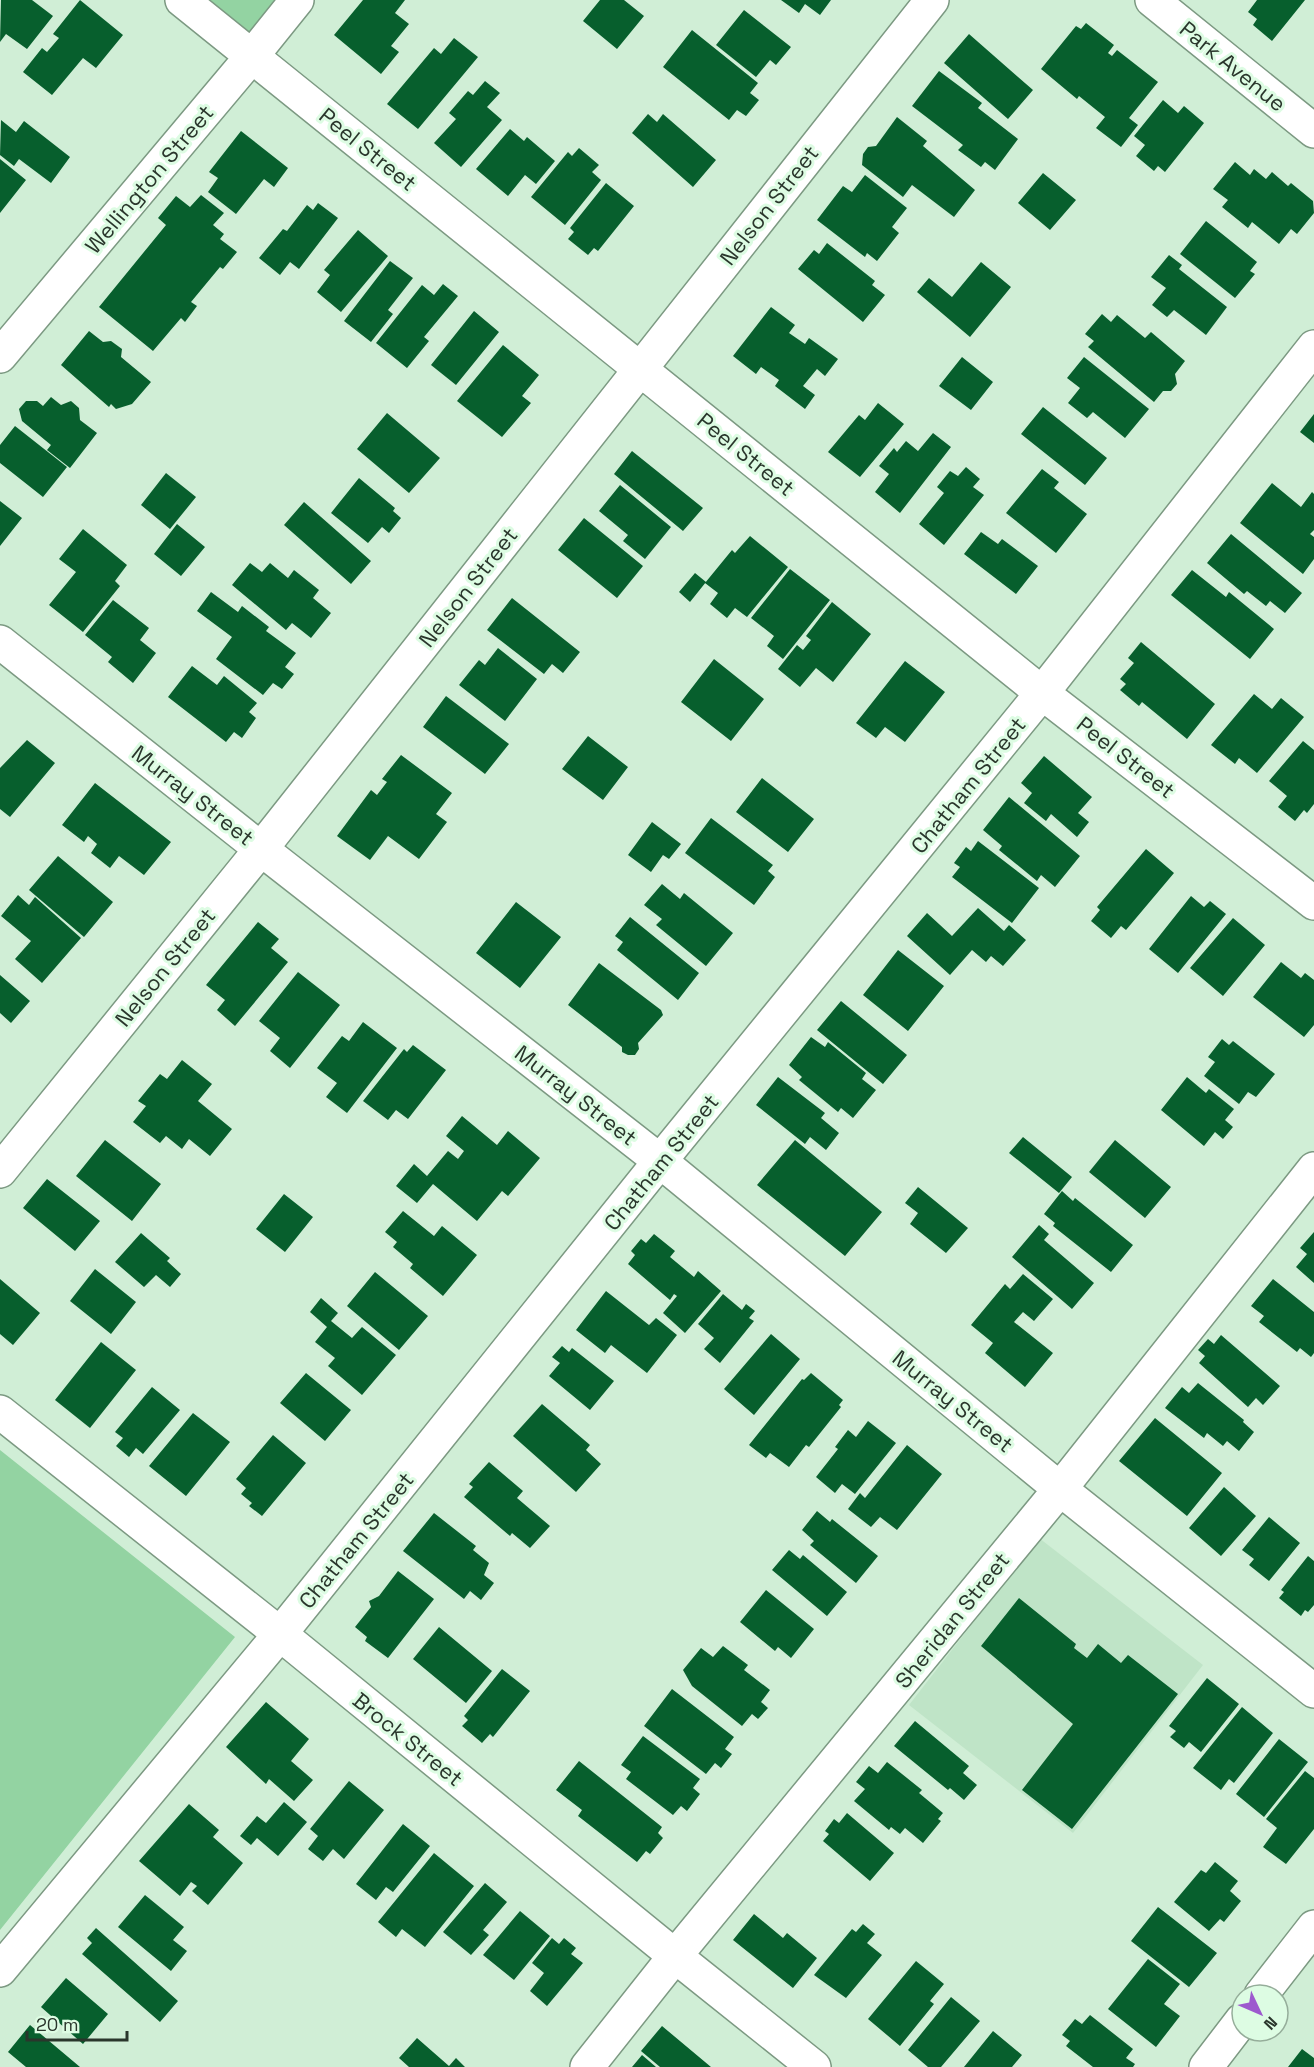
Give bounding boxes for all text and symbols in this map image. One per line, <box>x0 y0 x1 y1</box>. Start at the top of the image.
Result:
street label: Park Avenue <box>1174 15 1292 117</box>
street label: Wellington Street <box>79 99 219 259</box>
street label: Peel Street <box>314 101 422 197</box>
street label: Nelson Street <box>713 139 825 271</box>
street label: Peel Street <box>692 406 800 502</box>
street label: Nelson Street <box>412 521 524 653</box>
street label: Peel Street <box>1071 710 1181 804</box>
street label: Chatham Street <box>904 711 1032 859</box>
street label: Murray Street <box>126 739 260 851</box>
street label: Nelson Street <box>109 902 221 1032</box>
street label: Murray Street <box>509 1039 643 1151</box>
street label: Chatham Street <box>597 1088 725 1236</box>
street label: Murray Street <box>887 1344 1019 1458</box>
street label: Chatham Street <box>292 1466 420 1614</box>
street label: Sheridan Street <box>889 1546 1015 1694</box>
street label: Brock Street <box>347 1686 469 1792</box>
north arrow <box>1230 1983 1290 2043</box>
scale bar <box>27 2004 128 2042</box>
text: N <box>1259 2012 1282 2034</box>
text: 20 m <box>36 2013 79 2036</box>

